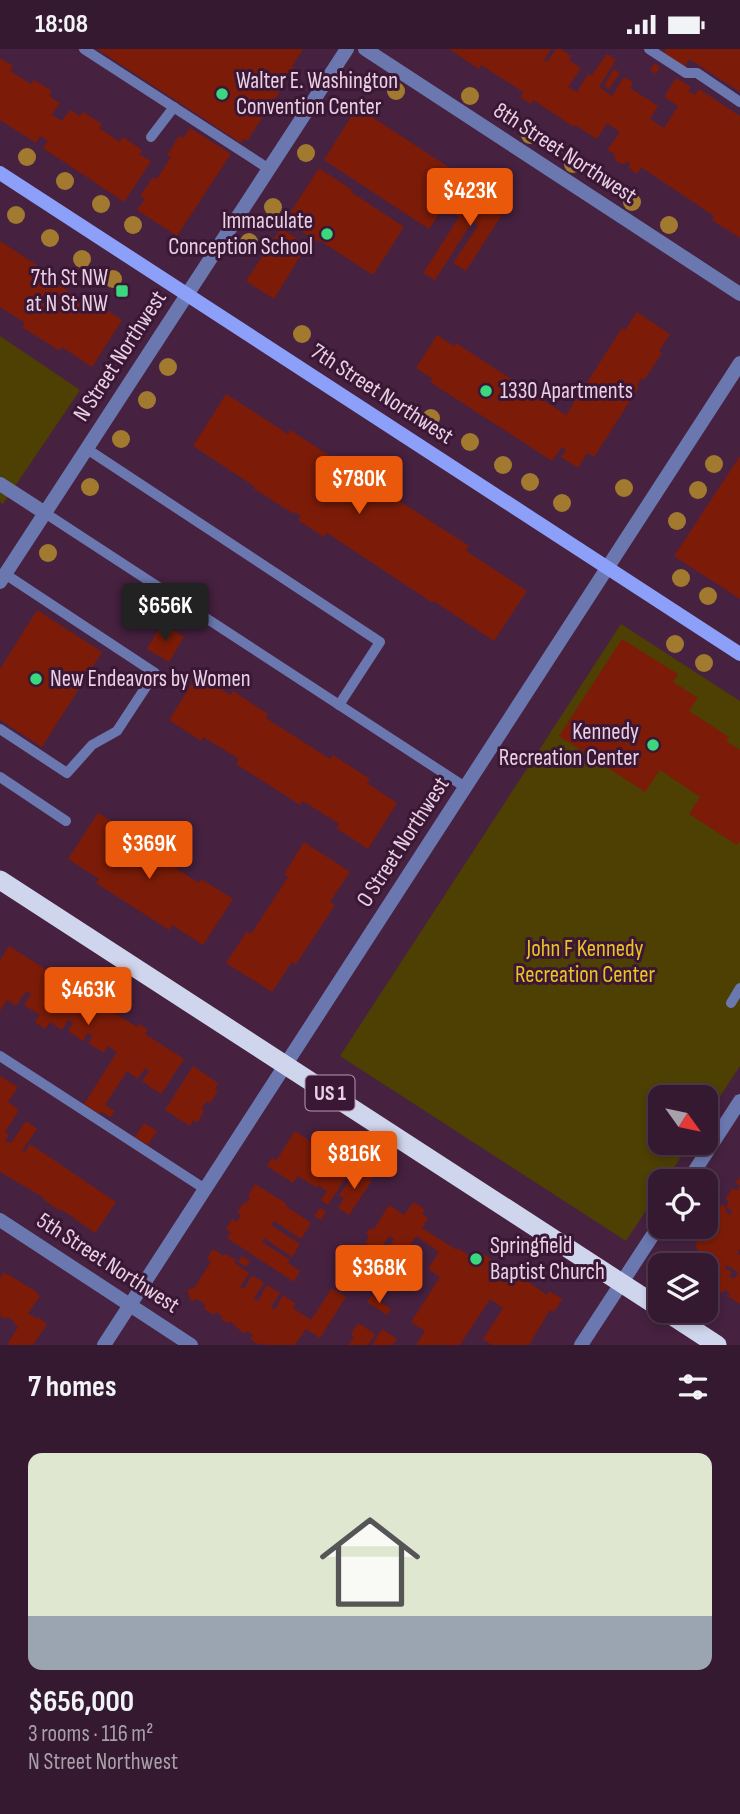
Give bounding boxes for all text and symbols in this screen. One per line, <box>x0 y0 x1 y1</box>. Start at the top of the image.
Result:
text: 18:08 <box>35 9 88 40</box>
place label: Walter E. Washington Convention Center <box>236 67 398 121</box>
marker: Walter E. Washington Convention Center <box>214 86 230 102</box>
street label: 8th Street Northwest <box>488 96 642 210</box>
pin: $423K <box>421 169 519 228</box>
text: $423K <box>443 177 497 205</box>
place label: Immaculate Conception School <box>168 207 313 261</box>
marker: Immaculate Conception School <box>319 226 335 242</box>
place label: 7th St NW at N St NW <box>26 264 108 318</box>
marker: 7th St NW at N St NW <box>114 283 130 299</box>
street label: N Street Northwest <box>67 286 173 426</box>
street label: 7th Street Northwest <box>305 337 459 451</box>
place label: 1330 Apartments <box>500 377 633 405</box>
marker: 1330 Apartments <box>478 383 494 399</box>
pin: $780K <box>310 456 408 516</box>
text: $780K <box>332 465 386 493</box>
pin: $656K <box>116 583 214 643</box>
text: $656K <box>138 592 192 620</box>
place label: New Endeavors by Women <box>50 665 251 693</box>
marker: New Endeavors by Women <box>28 671 44 687</box>
place label: Kennedy Recreation Center <box>499 718 639 772</box>
marker: Kennedy Recreation Center <box>645 737 661 753</box>
street label: O Street Northwest <box>351 772 455 912</box>
pin: $369K <box>100 821 198 881</box>
text: $369K <box>121 830 177 858</box>
park label: John F Kennedy Recreation Center <box>515 935 655 989</box>
pin: $463K <box>39 967 137 1027</box>
text: $463K <box>61 976 115 1004</box>
road number: US 1 <box>306 1075 354 1111</box>
north arrow <box>648 1085 718 1155</box>
map controls <box>648 1085 718 1323</box>
pin: $816K <box>305 1131 403 1191</box>
text: $816K <box>327 1140 381 1168</box>
button: locate <box>648 1169 718 1239</box>
street label: 5th Street Northwest <box>31 1207 185 1319</box>
place label: Springfield Baptist Church <box>490 1232 605 1286</box>
pin: $368K <box>330 1245 428 1305</box>
marker: Springfield Baptist Church <box>468 1251 484 1267</box>
button: layers <box>648 1253 718 1323</box>
text: $368K <box>351 1254 407 1282</box>
icon: filters <box>674 1368 712 1406</box>
text: 7 homes <box>28 1369 116 1405</box>
icon: home <box>307 1499 433 1625</box>
text: $656,000 <box>28 1684 134 1720</box>
text: 3 rooms · 116 m² <box>28 1720 153 1748</box>
text: N Street Northwest <box>28 1748 178 1776</box>

